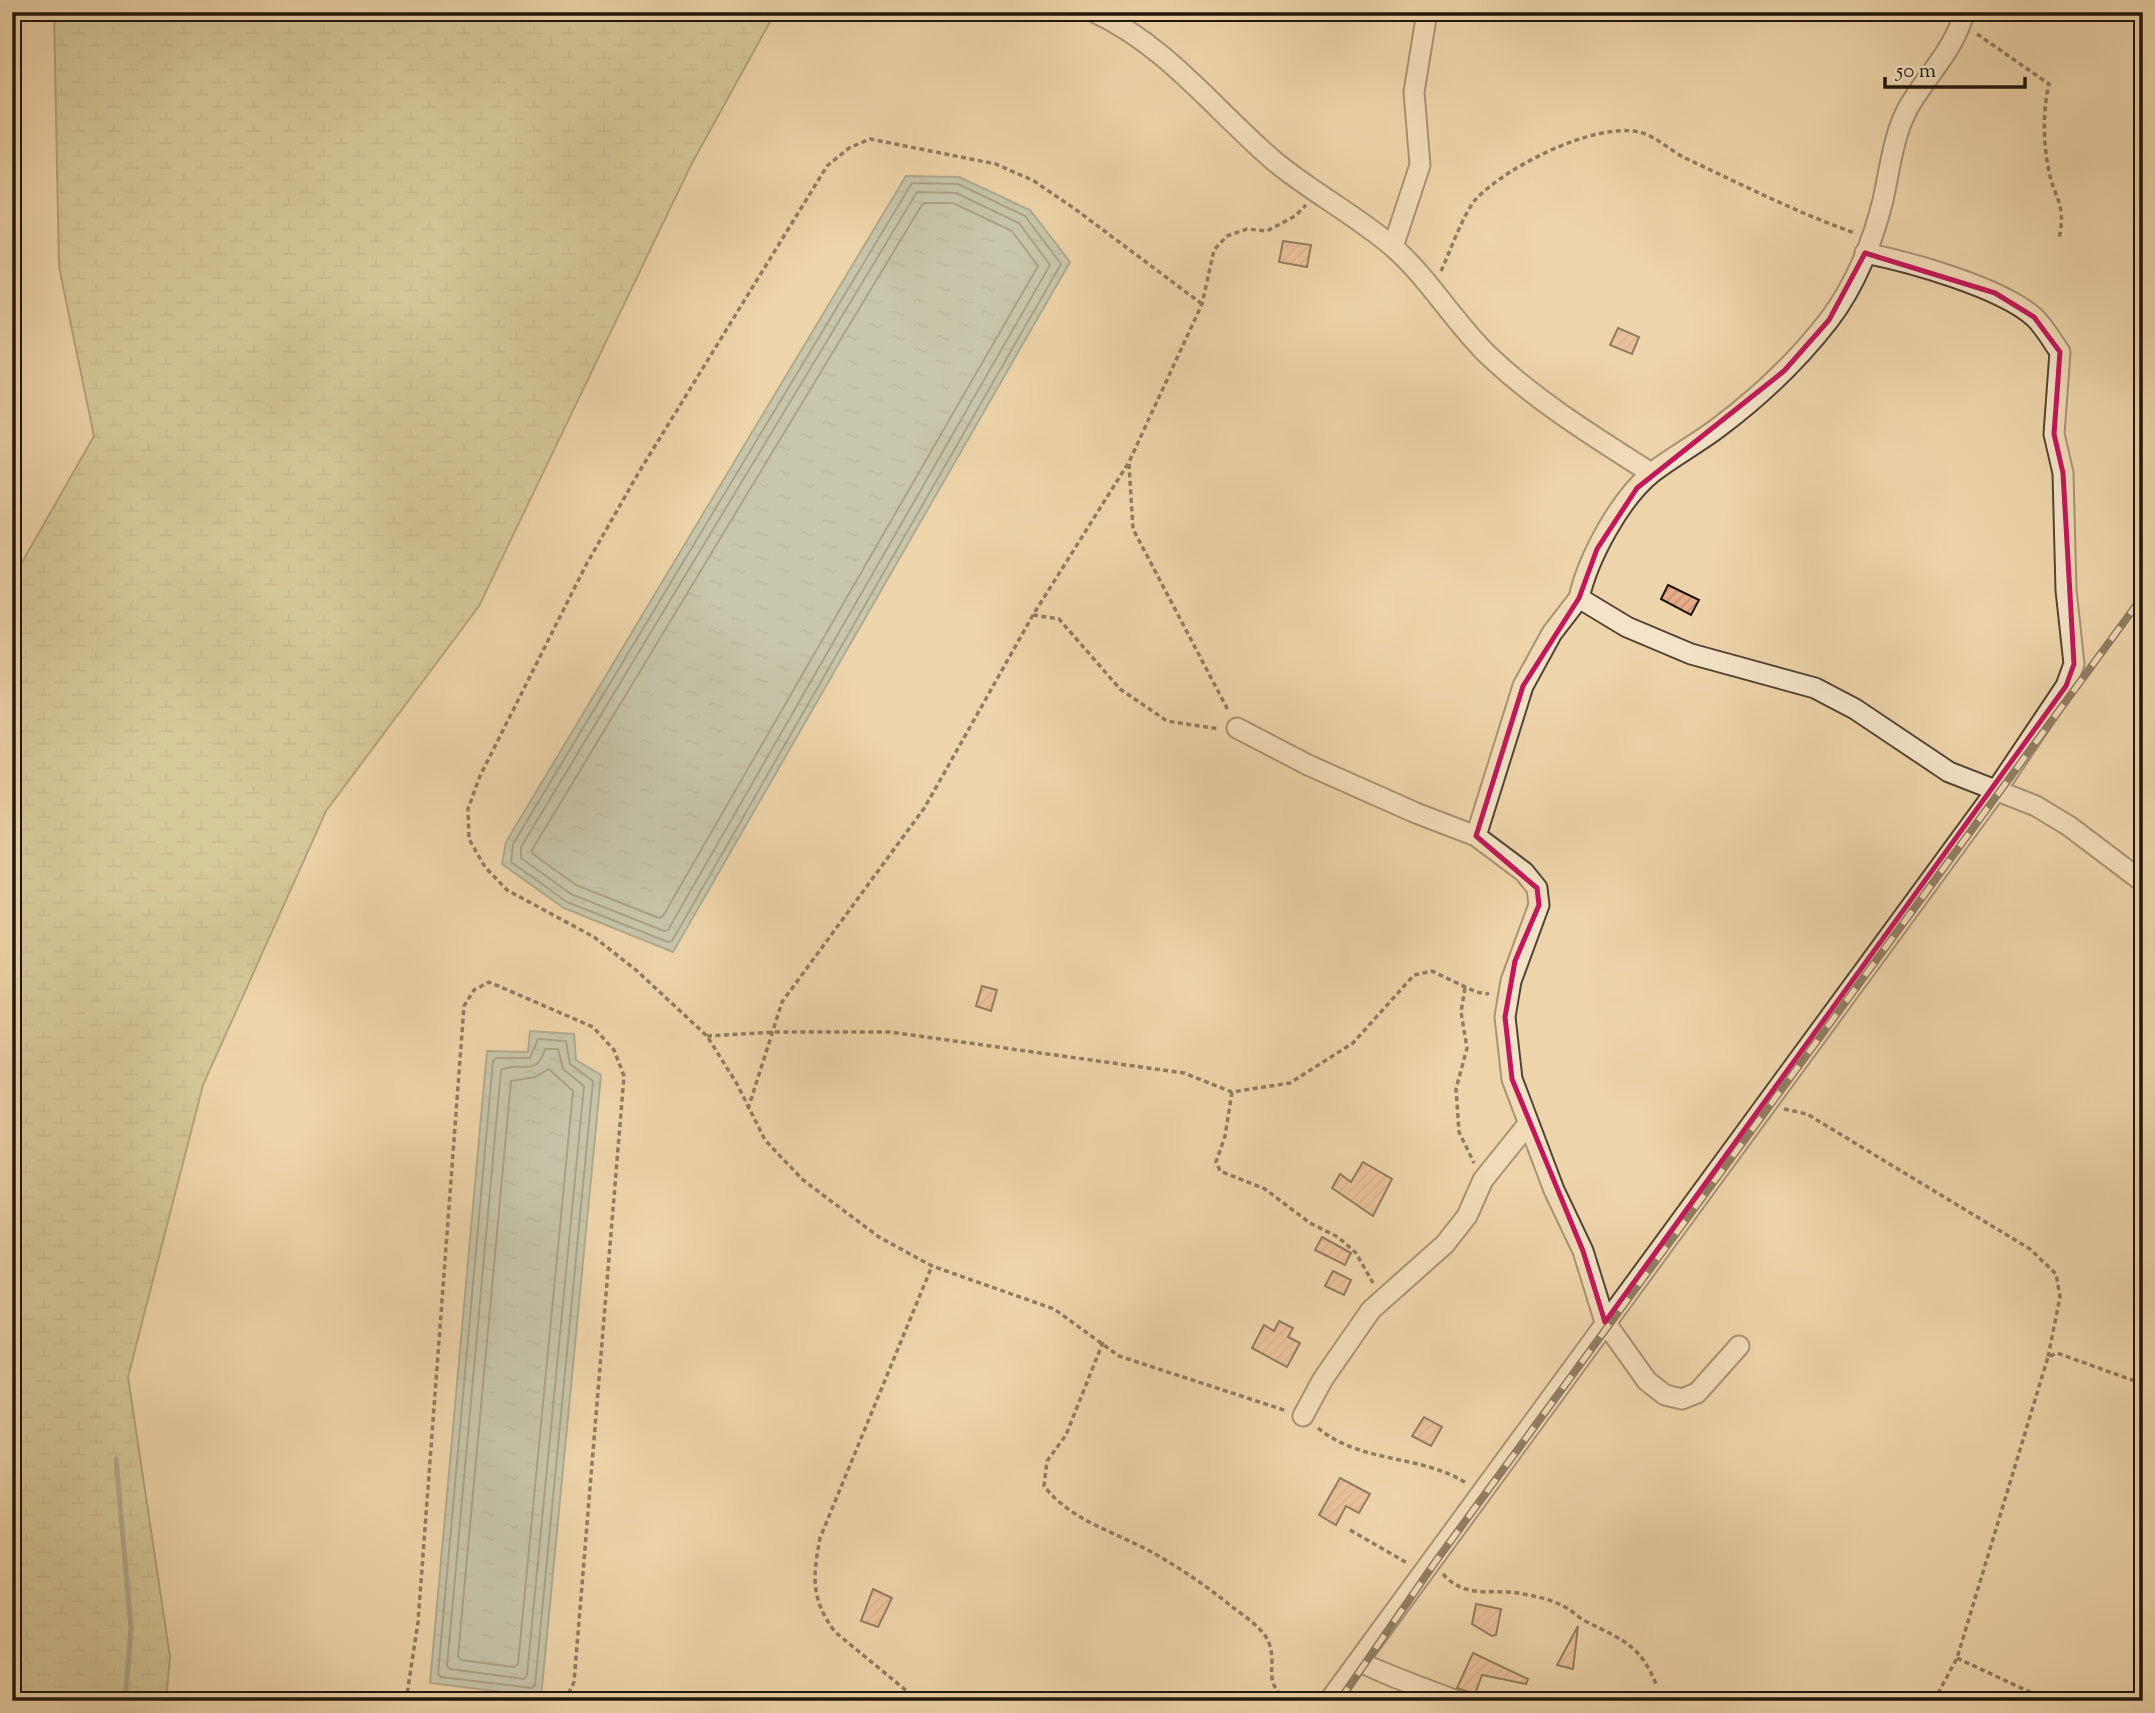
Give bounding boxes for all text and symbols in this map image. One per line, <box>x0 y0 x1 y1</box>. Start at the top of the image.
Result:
scale bar <box>1885 46 2025 90</box>
text: 50 m <box>1895 57 1936 87</box>

